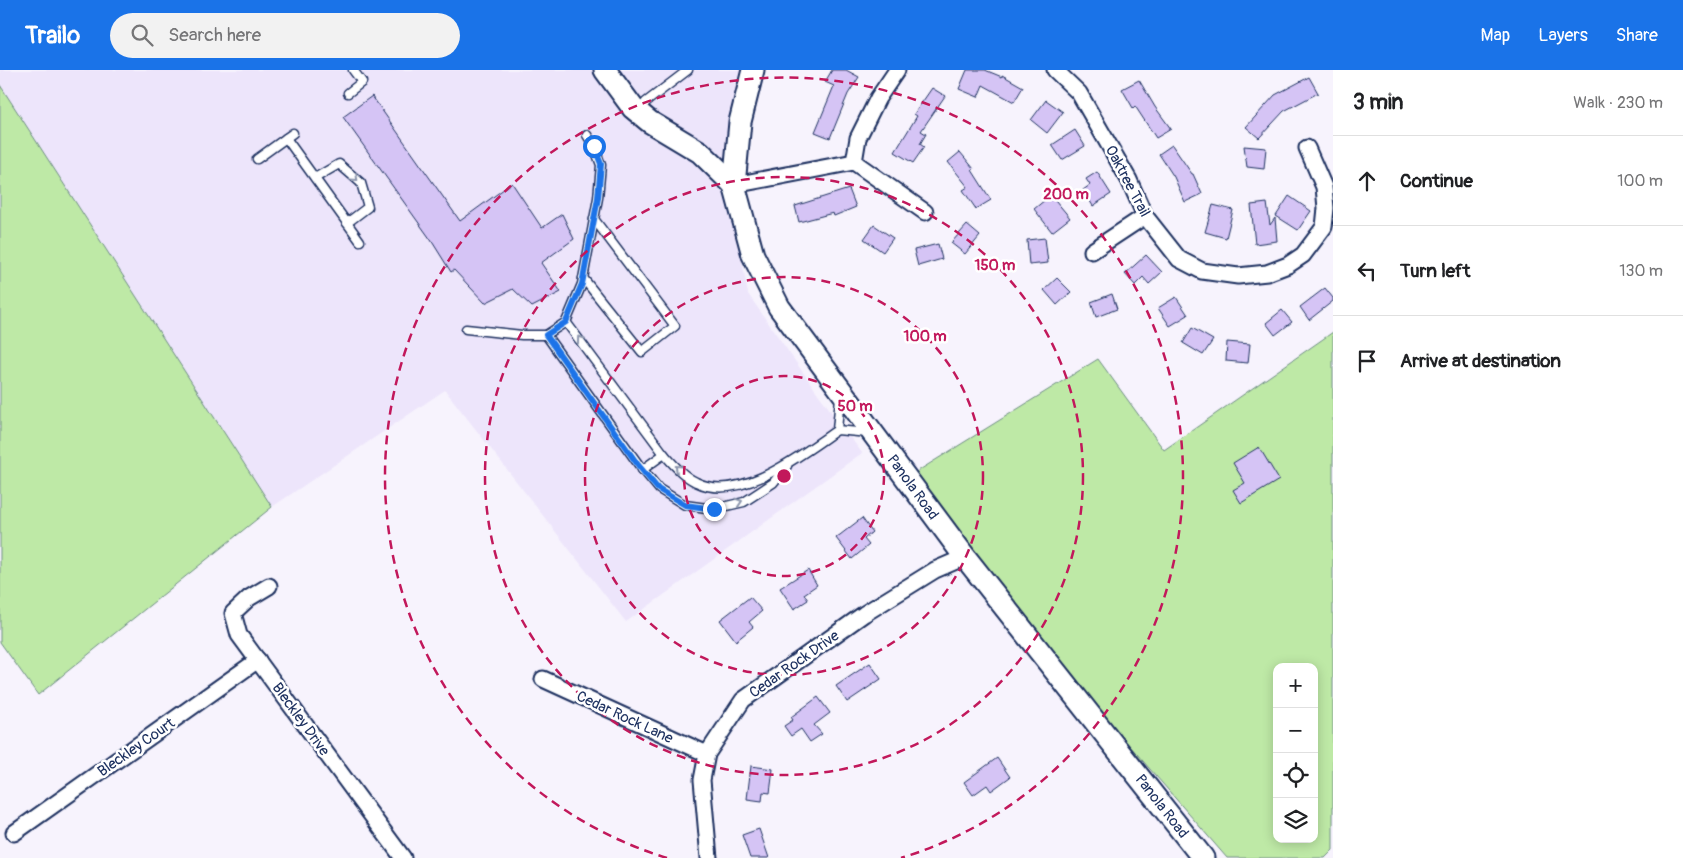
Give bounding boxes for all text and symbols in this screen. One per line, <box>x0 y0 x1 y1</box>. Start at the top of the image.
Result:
search box <box>110 13 460 58</box>
text: Trailo <box>25 21 80 50</box>
icon: search <box>128 21 156 49</box>
text: Search here <box>168 23 261 47</box>
text: Map <box>1481 24 1510 47</box>
text: Layers <box>1538 24 1588 47</box>
text: Share <box>1616 24 1658 47</box>
text: 3 min <box>1353 89 1403 116</box>
text: Walk · 230 m <box>1573 93 1663 113</box>
route start <box>583 135 606 158</box>
street label: Oaktree Trail <box>1101 142 1154 220</box>
icon: ahead <box>1353 167 1381 195</box>
text: Continue <box>1400 169 1473 193</box>
text: 100 m <box>1617 171 1663 191</box>
one-way arrow <box>350 172 359 181</box>
text: 200 m <box>1043 185 1089 204</box>
text: 150 m <box>975 256 1015 275</box>
icon: left <box>1353 257 1381 285</box>
text: Turn left <box>1400 259 1470 283</box>
text: 130 m <box>1619 261 1663 281</box>
text: 100 m <box>904 327 946 346</box>
one-way arrow <box>577 335 586 345</box>
icon: arrive <box>1353 347 1381 375</box>
text: Arrive at destination <box>1400 349 1561 373</box>
text: 50 m <box>838 397 872 416</box>
street label: Panola Road <box>883 451 943 524</box>
one-way arrow <box>674 465 683 474</box>
centre of rings <box>775 467 793 485</box>
route end <box>703 498 726 521</box>
one-way arrow <box>734 498 742 508</box>
street label: Cedar Rock Drive <box>746 626 843 702</box>
map controls <box>1273 663 1318 843</box>
button: + <box>1273 663 1318 708</box>
street label: Bleckley Drive <box>268 679 334 760</box>
street label: Cedar Rock Lane <box>573 687 677 748</box>
button: − <box>1273 708 1318 753</box>
street label: Bleckley Court <box>94 713 179 781</box>
button: locate <box>1273 753 1318 798</box>
street label: Panola Road <box>1131 771 1192 842</box>
button: layers <box>1273 798 1318 843</box>

